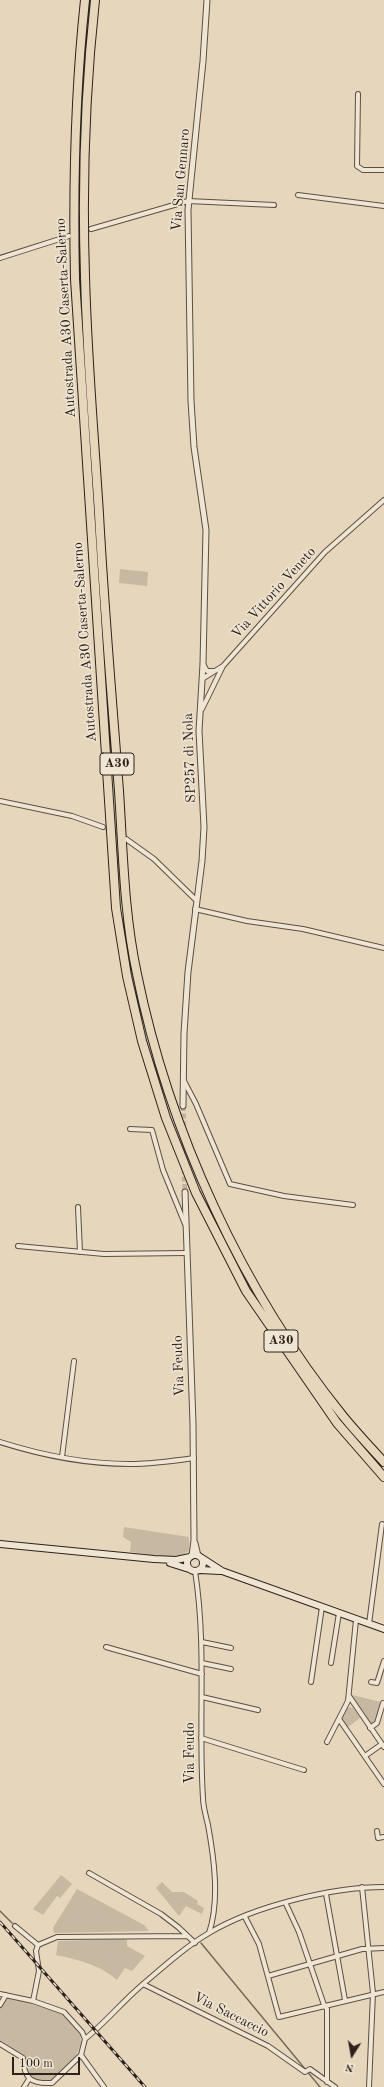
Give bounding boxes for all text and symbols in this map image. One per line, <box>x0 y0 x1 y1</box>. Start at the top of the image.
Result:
street label: Via San Gennaro <box>168 128 194 232</box>
street label: Autostrada A30 Caserta-Salerno <box>52 218 80 418</box>
street label: Autostrada A30 Caserta-Salerno <box>70 542 100 742</box>
street label: Via Vittorio Veneto <box>228 544 320 642</box>
street label: SP257 di Nola <box>180 713 200 803</box>
road number: A30 <box>100 753 134 775</box>
road number: A30 <box>264 1330 298 1352</box>
street label: Via Feudo <box>170 1335 188 1397</box>
street label: Via Feudo <box>182 1722 198 1784</box>
street label: Via Saccaccio <box>190 1989 272 2041</box>
north arrow <box>332 2035 372 2075</box>
scale bar <box>14 2049 82 2075</box>
text: 100 m <box>19 2058 53 2070</box>
text: N <box>344 2061 355 2073</box>

